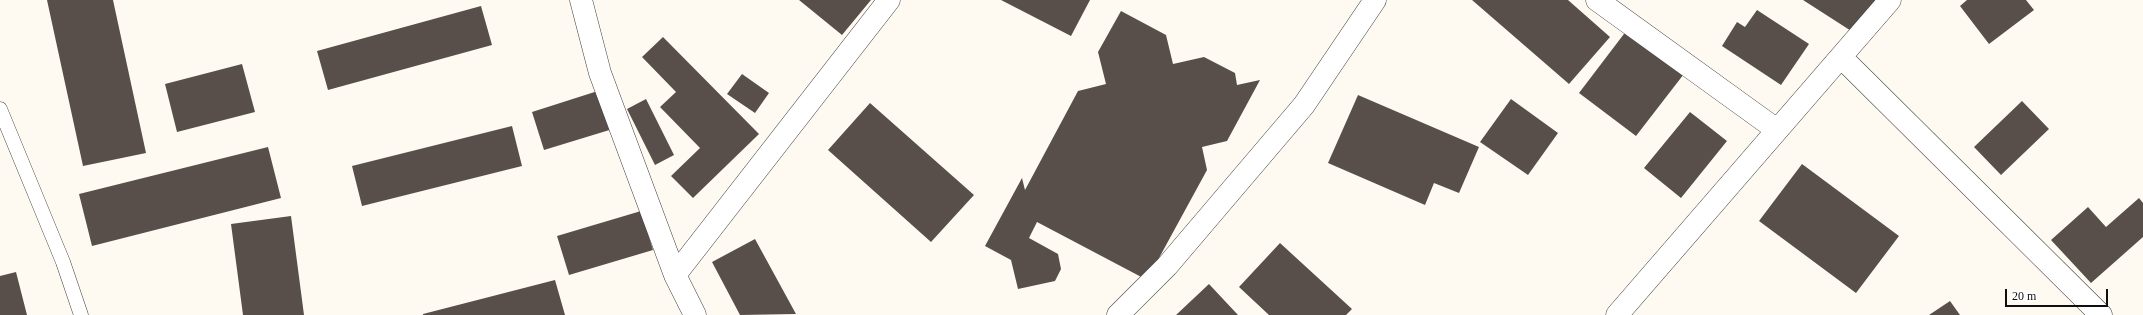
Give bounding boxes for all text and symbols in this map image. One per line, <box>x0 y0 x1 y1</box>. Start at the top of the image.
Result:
scale bar <box>2007 281 2110 307</box>
text: 20 m <box>2012 289 2036 303</box>

